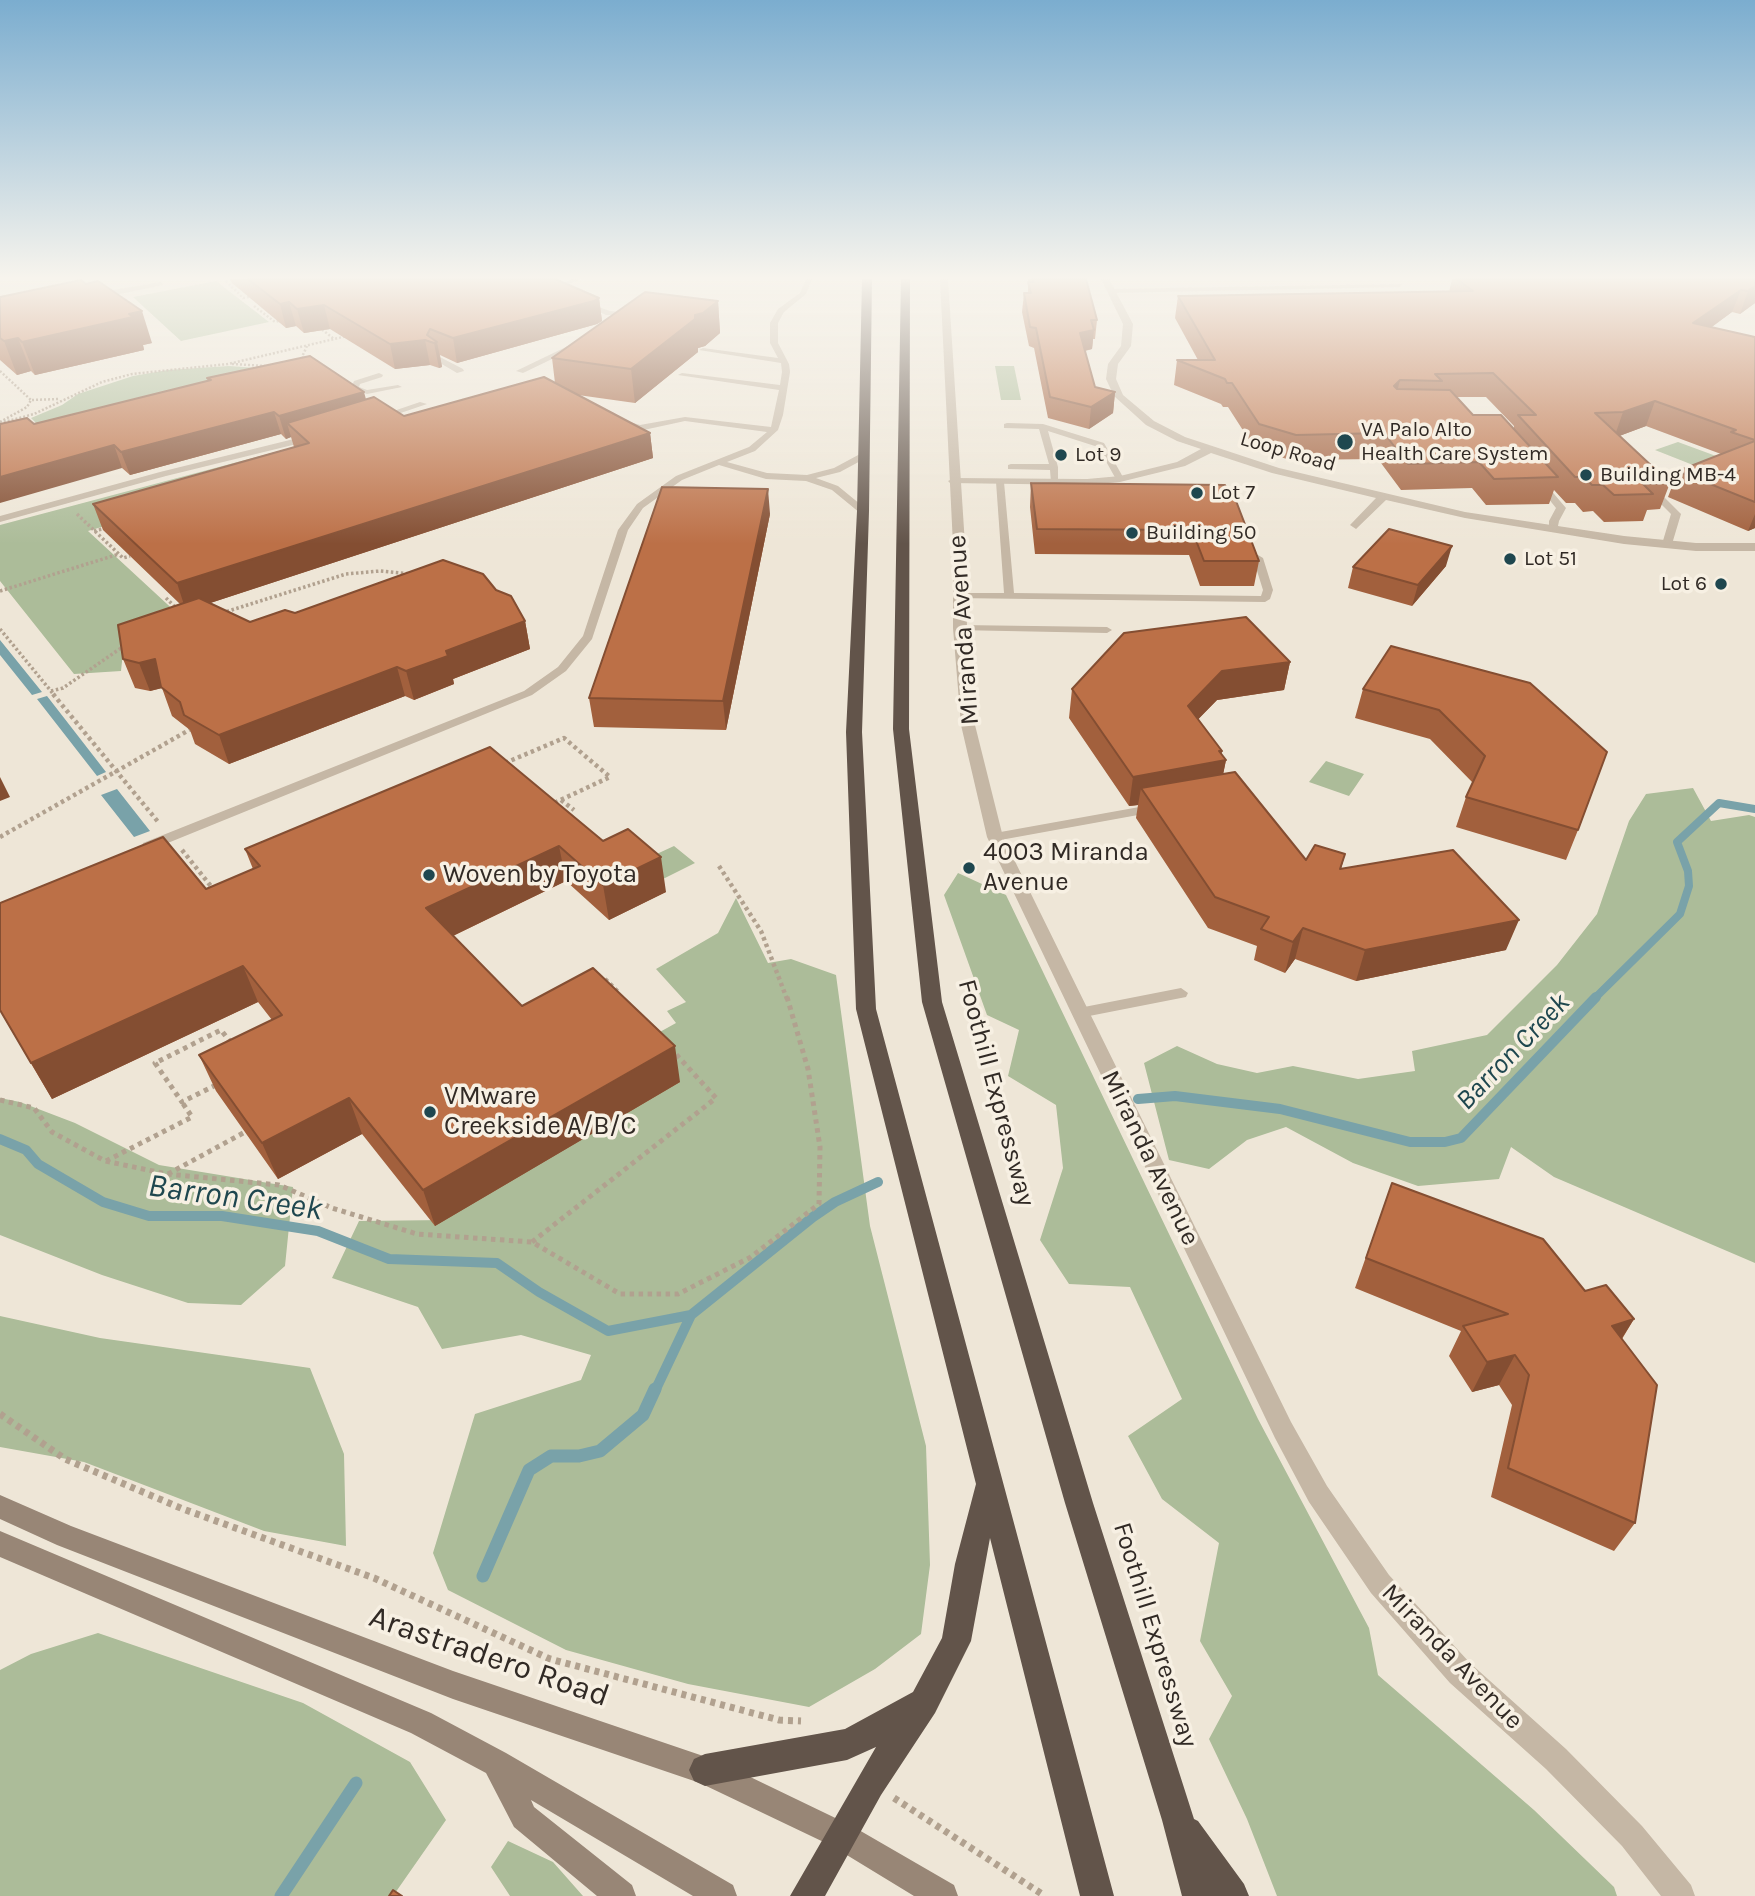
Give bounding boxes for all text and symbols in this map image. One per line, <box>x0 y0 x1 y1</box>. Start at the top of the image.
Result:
place label: VA Palo Alto Health Care System <box>1361 417 1548 467</box>
street label: Loop Road <box>1237 426 1339 478</box>
marker: VA Palo Alto Health Care System <box>1335 432 1355 452</box>
place label: Lot 9 <box>1075 442 1121 468</box>
marker: Lot 9 <box>1053 447 1069 463</box>
place label: Building MB-4 <box>1600 462 1736 488</box>
marker: Building MB-4 <box>1578 467 1594 483</box>
place label: Lot 7 <box>1211 480 1255 506</box>
marker: Lot 7 <box>1189 485 1205 501</box>
place label: Building 50 <box>1146 520 1256 546</box>
marker: Building 50 <box>1124 525 1140 541</box>
street label: Miranda Avenue <box>942 534 986 726</box>
place label: Lot 51 <box>1524 546 1577 572</box>
marker: Lot 51 <box>1502 551 1518 567</box>
place label: Lot 6 <box>1661 571 1707 597</box>
marker: Lot 6 <box>1713 576 1729 592</box>
place label: 4003 Miranda Avenue <box>983 837 1149 898</box>
place label: Woven by Toyota <box>443 859 637 891</box>
marker: 4003 Miranda Avenue <box>961 860 977 876</box>
marker: Woven by Toyota <box>421 867 437 883</box>
street label: Foothill Expressway <box>951 976 1041 1210</box>
water label: Barron Creek <box>1449 987 1577 1117</box>
street label: Miranda Avenue <box>1094 1065 1206 1251</box>
place label: VMware Creekside A/B/C <box>444 1081 637 1142</box>
marker: VMware Creekside A/B/C <box>422 1104 438 1120</box>
water label: Barron Creek <box>145 1166 325 1230</box>
street label: Foothill Expressway <box>1106 1519 1204 1751</box>
street label: Miranda Avenue <box>1375 1578 1529 1736</box>
street label: Arastradero Road <box>364 1598 614 1716</box>

